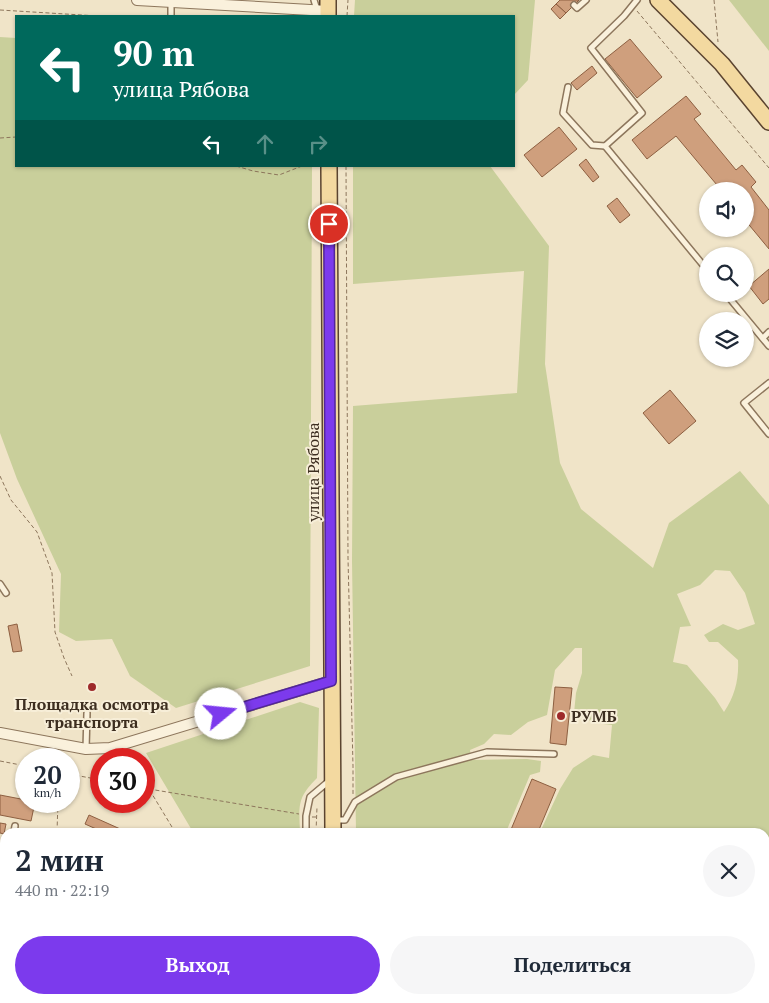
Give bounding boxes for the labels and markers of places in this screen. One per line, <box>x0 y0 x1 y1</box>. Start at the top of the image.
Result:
pin <box>308 203 350 245</box>
marker: Площадка осмотра транспорта <box>86 681 98 693</box>
place label: Площадка осмотра транспорта <box>15 693 169 733</box>
place label: РУМБ <box>571 705 617 727</box>
marker: РУМБ <box>555 710 567 722</box>

